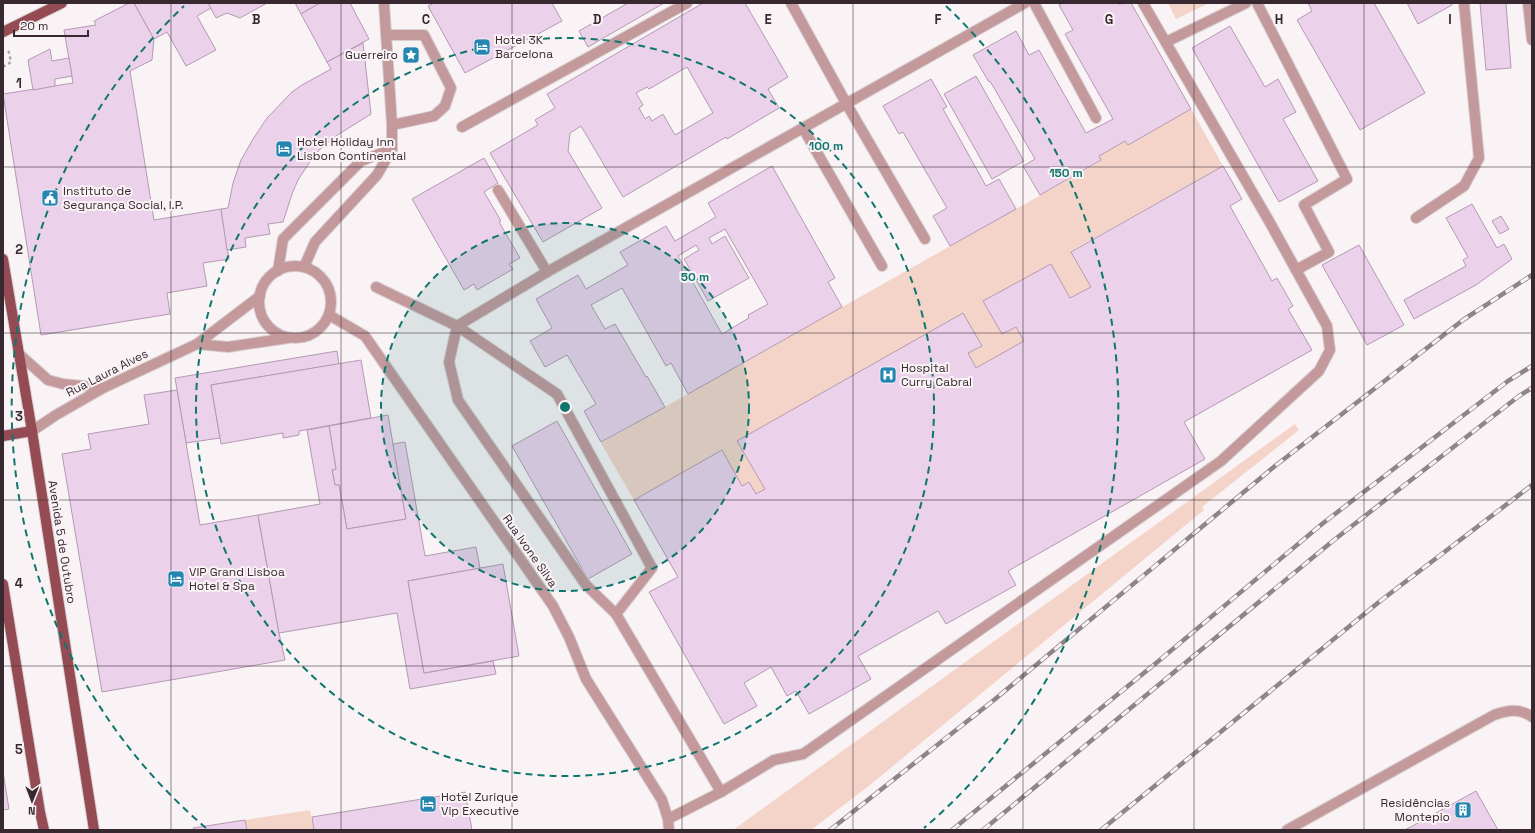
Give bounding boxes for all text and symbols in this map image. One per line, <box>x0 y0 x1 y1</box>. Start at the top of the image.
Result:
text: B <box>252 11 261 28</box>
text: C <box>422 11 430 28</box>
text: D <box>593 11 602 28</box>
text: E <box>764 11 772 28</box>
text: F <box>935 11 942 28</box>
text: G <box>1105 11 1113 28</box>
text: H <box>1275 11 1283 28</box>
text: I <box>1448 11 1452 28</box>
scale bar <box>14 12 88 38</box>
text: 20 m <box>20 18 48 34</box>
place label: Hotel 3K Barcelona <box>495 32 553 62</box>
hotel icon: Hotel 3K Barcelona <box>472 37 492 57</box>
place icon: Guerreiro <box>401 45 421 65</box>
place label: Guerreiro <box>345 47 398 63</box>
text: 1 <box>16 75 22 92</box>
place label: Hotel Holiday Inn Lisbon Continental <box>297 134 406 164</box>
text: 100 m <box>809 138 843 154</box>
hotel icon: Hotel Holiday Inn Lisbon Continental <box>274 139 294 159</box>
text: 150 m <box>1049 165 1083 181</box>
place label: Instituto de Segurança Social, I.P. <box>63 183 184 213</box>
public building icon: Instituto de Segurança Social, I.P. <box>40 188 60 208</box>
text: 2 <box>15 241 23 258</box>
text: 50 m <box>681 269 709 285</box>
street label: Rua Laura Alves <box>63 345 151 401</box>
place label: Hospital Curry Cabral <box>901 360 972 390</box>
hospital icon: Hospital Curry Cabral <box>878 365 898 385</box>
centre of rings <box>558 400 572 414</box>
text: 3 <box>15 408 23 425</box>
street label: Avenida 5 de Outubro <box>44 479 80 605</box>
street label: Rua Ivone Silva <box>499 511 561 591</box>
place label: VIP Grand Lisboa Hotel & Spa <box>189 564 285 594</box>
hotel icon: VIP Grand Lisboa Hotel & Spa <box>166 569 186 589</box>
text: 4 <box>15 575 23 592</box>
text: 5 <box>15 741 23 758</box>
north arrow <box>12 781 52 821</box>
place label: Hotel Zurique Vip Executive <box>441 789 519 819</box>
hotel icon: Hotel Zurique Vip Executive <box>418 794 438 814</box>
place label: Residências Montepio <box>1381 795 1450 825</box>
building icon: Residências Montepio <box>1453 800 1473 820</box>
text: N <box>28 804 36 818</box>

